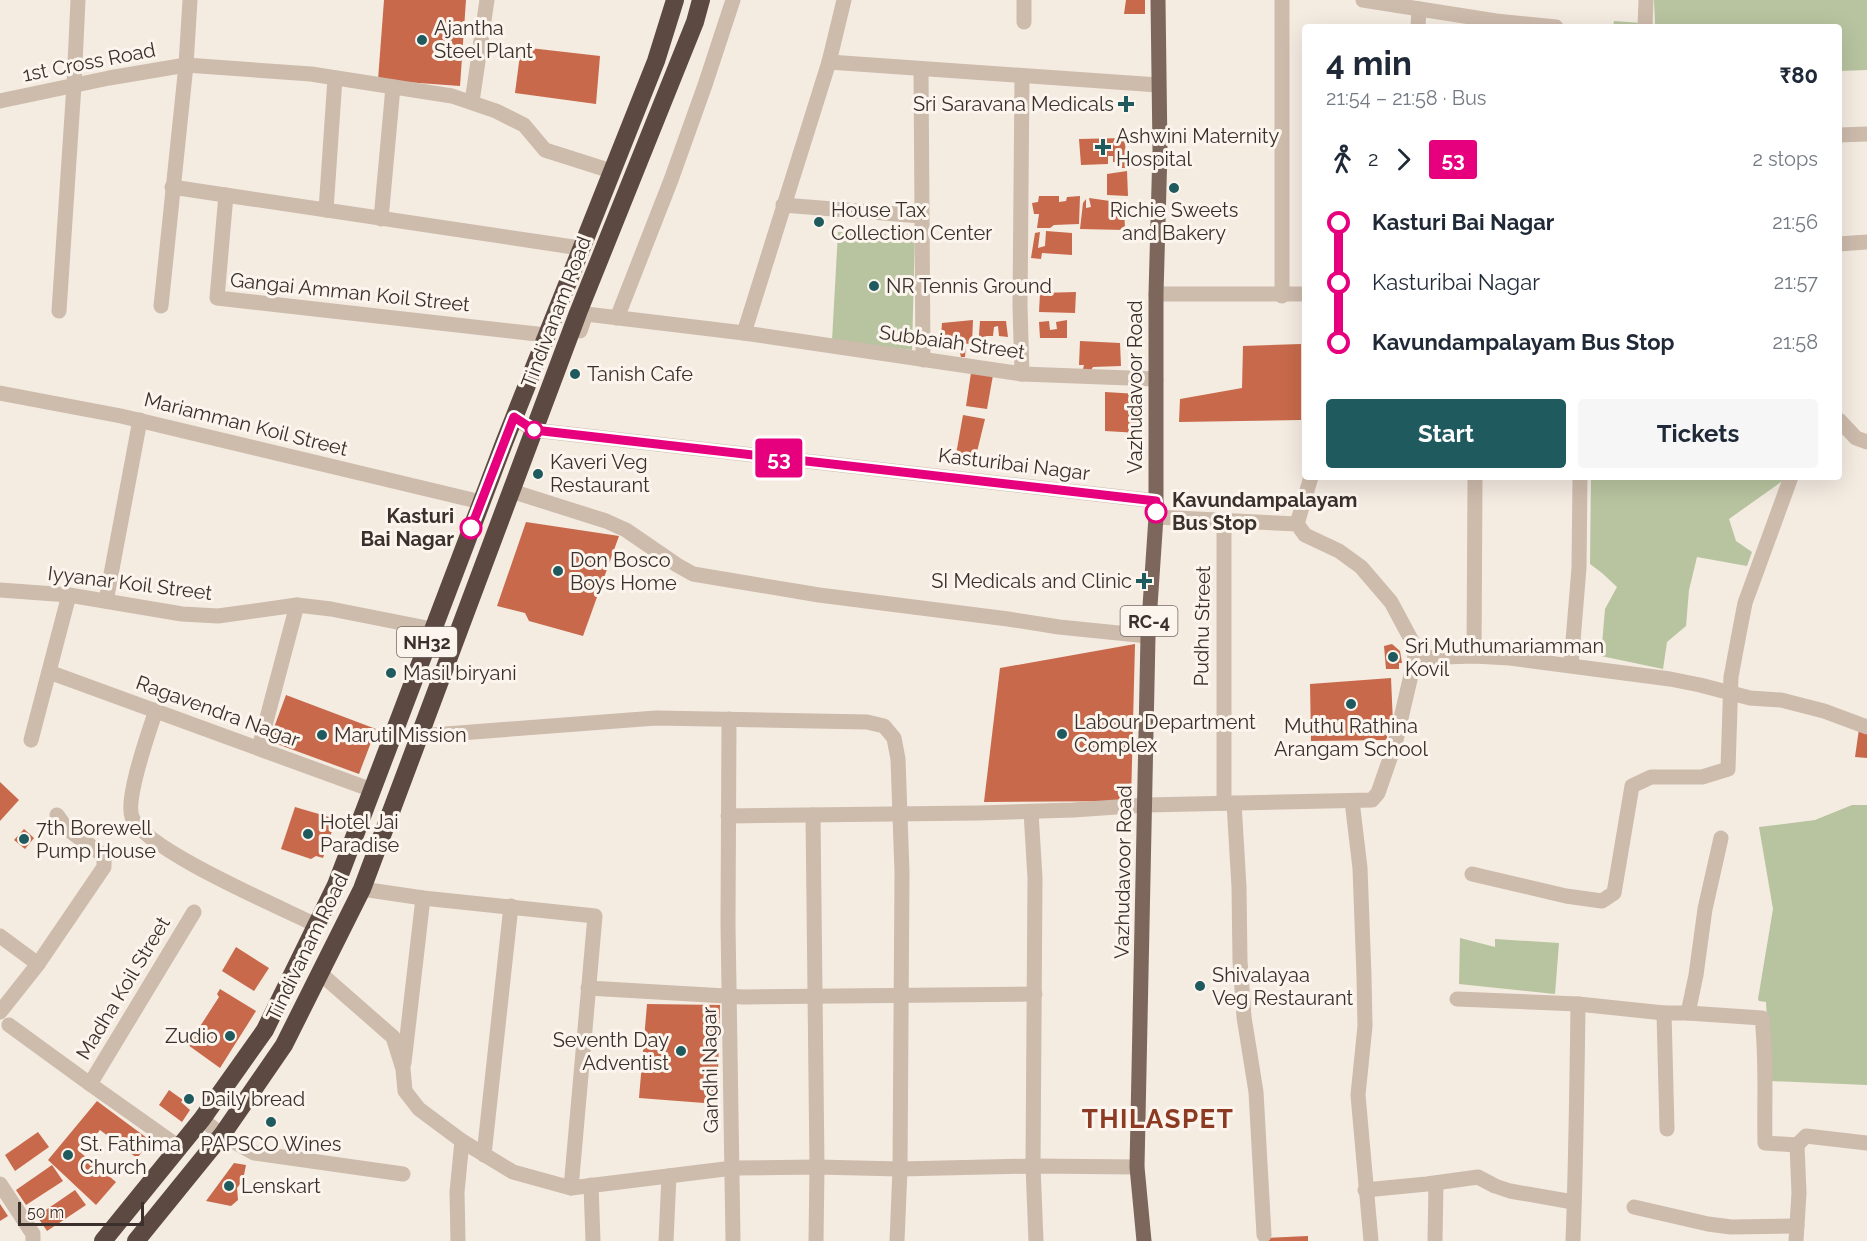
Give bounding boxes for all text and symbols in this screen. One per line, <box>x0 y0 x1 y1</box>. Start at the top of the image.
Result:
place label: Ajantha Steel Plant <box>434 16 533 63</box>
marker: Ajantha Steel Plant <box>415 33 429 47</box>
street label: 1st Cross Road <box>21 37 157 87</box>
text: 4 min <box>1326 44 1412 83</box>
text: ₹80 <box>1779 62 1818 88</box>
text: 21:54 – 21:58 · Bus <box>1326 86 1487 110</box>
place label: Sri Saravana Medicals <box>913 92 1114 116</box>
marker: Sri Saravana Medicals <box>1119 97 1133 111</box>
place label: Ashwini Maternity Hospital <box>1116 124 1279 171</box>
marker: Ashwini Maternity Hospital <box>1094 138 1112 156</box>
icon: walk <box>1326 143 1359 176</box>
icon: forward <box>1387 143 1420 176</box>
text: 2 <box>1368 147 1378 171</box>
text: 53 <box>1441 147 1465 172</box>
text: 2 stops <box>1752 147 1818 171</box>
marker: Richie Sweets and Bakery <box>1167 181 1181 195</box>
place label: House Tax Collection Center <box>831 198 992 245</box>
place label: Richie Sweets and Bakery <box>1110 198 1238 245</box>
text: Kasturi Bai Nagar <box>1372 209 1554 235</box>
text: 21:56 <box>1772 210 1818 234</box>
marker: House Tax Collection Center <box>812 215 826 229</box>
street label: Tindivanam Road <box>516 233 596 391</box>
street label: Gangai Amman Koil Street <box>229 267 471 317</box>
text: Kasturibai Nagar <box>1372 269 1540 295</box>
text: 21:57 <box>1774 270 1818 294</box>
place label: NR Tennis Ground <box>886 274 1052 298</box>
marker: NR Tennis Ground <box>867 279 881 293</box>
street label: Vazhudavoor Road <box>1123 300 1147 474</box>
street label: Subbaiah Street <box>878 320 1027 364</box>
text: Kavundampalayam Bus Stop <box>1372 329 1675 355</box>
text: 21:58 <box>1773 330 1818 354</box>
place label: Tanish Cafe <box>587 362 693 386</box>
marker: Tanish Cafe <box>568 367 582 381</box>
street label: Mariamman Koil Street <box>142 387 351 461</box>
button: Start <box>1326 399 1566 468</box>
button: Tickets <box>1578 399 1818 468</box>
unlabelled marker <box>525 421 543 439</box>
line badge: 53 <box>752 438 806 478</box>
street label: Kasturibai Nagar <box>937 443 1091 485</box>
text: 53 <box>767 446 791 471</box>
place label: Kaveri Veg Restaurant <box>550 450 650 497</box>
marker: Kaveri Veg Restaurant <box>531 467 545 481</box>
place label: Kavundampalayam Bus Stop <box>1172 488 1357 535</box>
marker: Kavundampalayam Bus Stop <box>1145 501 1167 523</box>
place label: Kasturi Bai Nagar <box>361 504 454 551</box>
marker: Kasturi Bai Nagar <box>460 517 482 539</box>
place label: Don Bosco Boys Home <box>570 548 677 595</box>
street label: Iyyanar Koil Street <box>46 561 214 605</box>
marker: Don Bosco Boys Home <box>551 564 565 578</box>
street label: Pudhu Street <box>1189 565 1215 687</box>
place label: SI Medicals and Clinic <box>931 569 1132 593</box>
marker: SI Medicals and Clinic <box>1137 574 1151 588</box>
road number: RC-4 <box>1120 606 1178 636</box>
road number: NH32 <box>397 627 457 657</box>
place label: Sri Muthumariamman Kovil <box>1405 634 1604 681</box>
marker: Sri Muthumariamman Kovil <box>1386 650 1400 664</box>
place label: Masil biryani <box>403 661 517 685</box>
marker: Masil biryani <box>384 666 398 680</box>
street label: Ragavendra Nagar <box>133 670 303 752</box>
marker: Muthu Rathina Arangam School <box>1344 697 1358 711</box>
place label: Labour Department Complex <box>1074 710 1256 757</box>
place label: Muthu Rathina Arangam School <box>1274 714 1428 761</box>
place label: Maruti Mission <box>334 723 467 747</box>
marker: Labour Department Complex <box>1055 727 1069 741</box>
marker: Maruti Mission <box>315 728 329 742</box>
street label: Vazhudavoor Road <box>1109 785 1137 959</box>
place label: Hotel Jai Paradise <box>320 810 400 857</box>
place label: 7th Borewell Pump House <box>36 816 156 863</box>
marker: Hotel Jai Paradise <box>301 827 315 841</box>
marker: 7th Borewell Pump House <box>17 832 31 846</box>
street label: Tindivanam Road <box>261 870 353 1024</box>
street label: Madha Koil Street <box>71 912 175 1064</box>
place label: Shivalayaa Veg Restaurant <box>1212 963 1353 1010</box>
marker: Shivalayaa Veg Restaurant <box>1193 979 1207 993</box>
street label: Gandhi Nagar <box>697 1006 723 1134</box>
place label: Zudio <box>165 1024 218 1048</box>
place label: Seventh Day Adventist <box>553 1028 669 1075</box>
marker: Zudio <box>223 1029 237 1043</box>
marker: Seventh Day Adventist <box>674 1044 688 1058</box>
place label: Daily bread <box>201 1087 305 1111</box>
marker: Daily bread <box>182 1092 196 1106</box>
district label: THILASPET <box>1082 1104 1234 1134</box>
marker: PAPSCO Wines <box>264 1115 278 1129</box>
place label: St. Fathima Church <box>80 1132 181 1179</box>
place label: PAPSCO Wines <box>201 1132 341 1156</box>
marker: St. Fathima Church <box>61 1148 75 1162</box>
place label: Lenskart <box>241 1174 321 1198</box>
marker: Lenskart <box>222 1179 236 1193</box>
scale bar <box>18 1199 144 1226</box>
text: 50 m <box>27 1203 64 1222</box>

